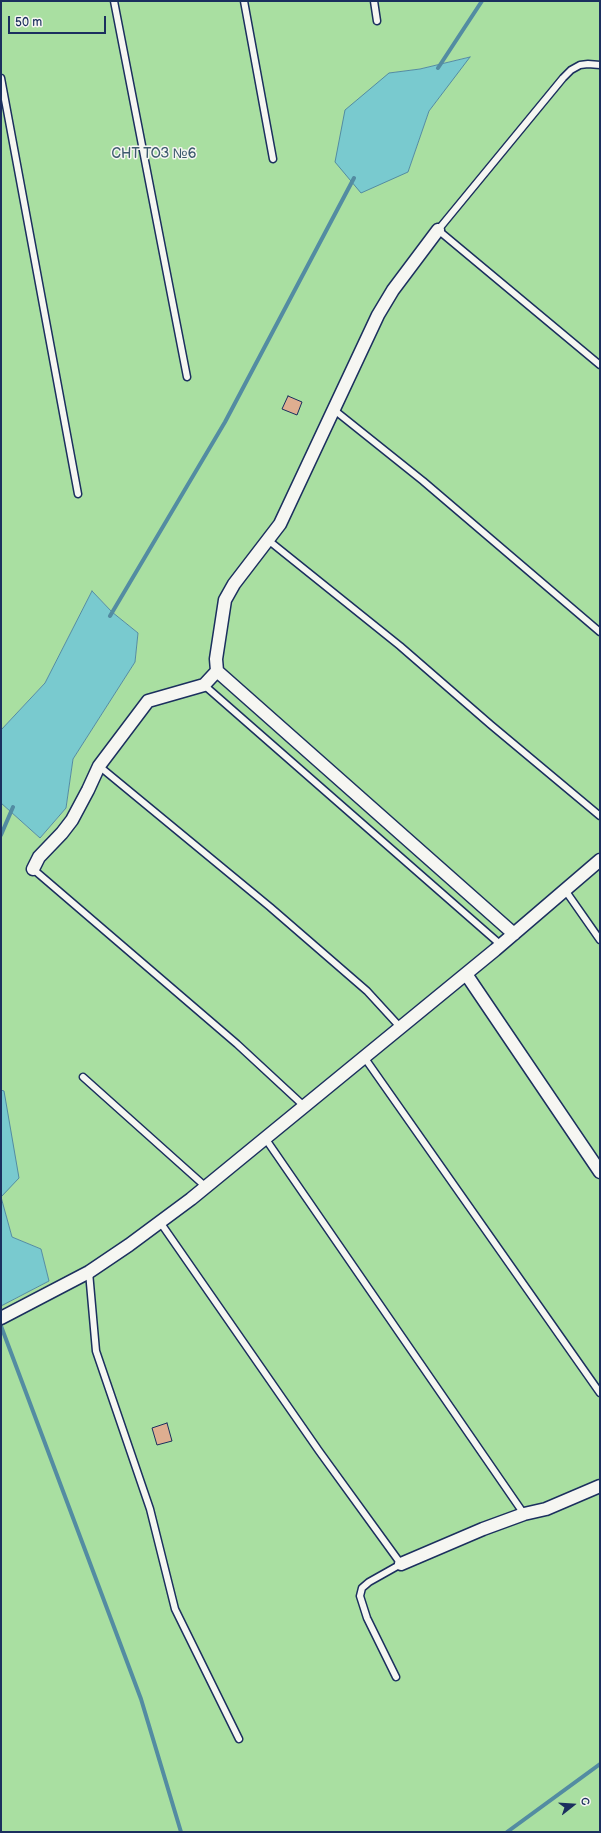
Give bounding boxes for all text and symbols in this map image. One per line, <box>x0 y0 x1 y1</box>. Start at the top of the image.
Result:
scale bar <box>10 8 108 34</box>
text: 50 m <box>15 15 42 30</box>
park label: СНТ ТОЗ №6 <box>112 146 196 162</box>
north arrow <box>553 1785 593 1825</box>
text: С <box>578 1796 592 1807</box>

